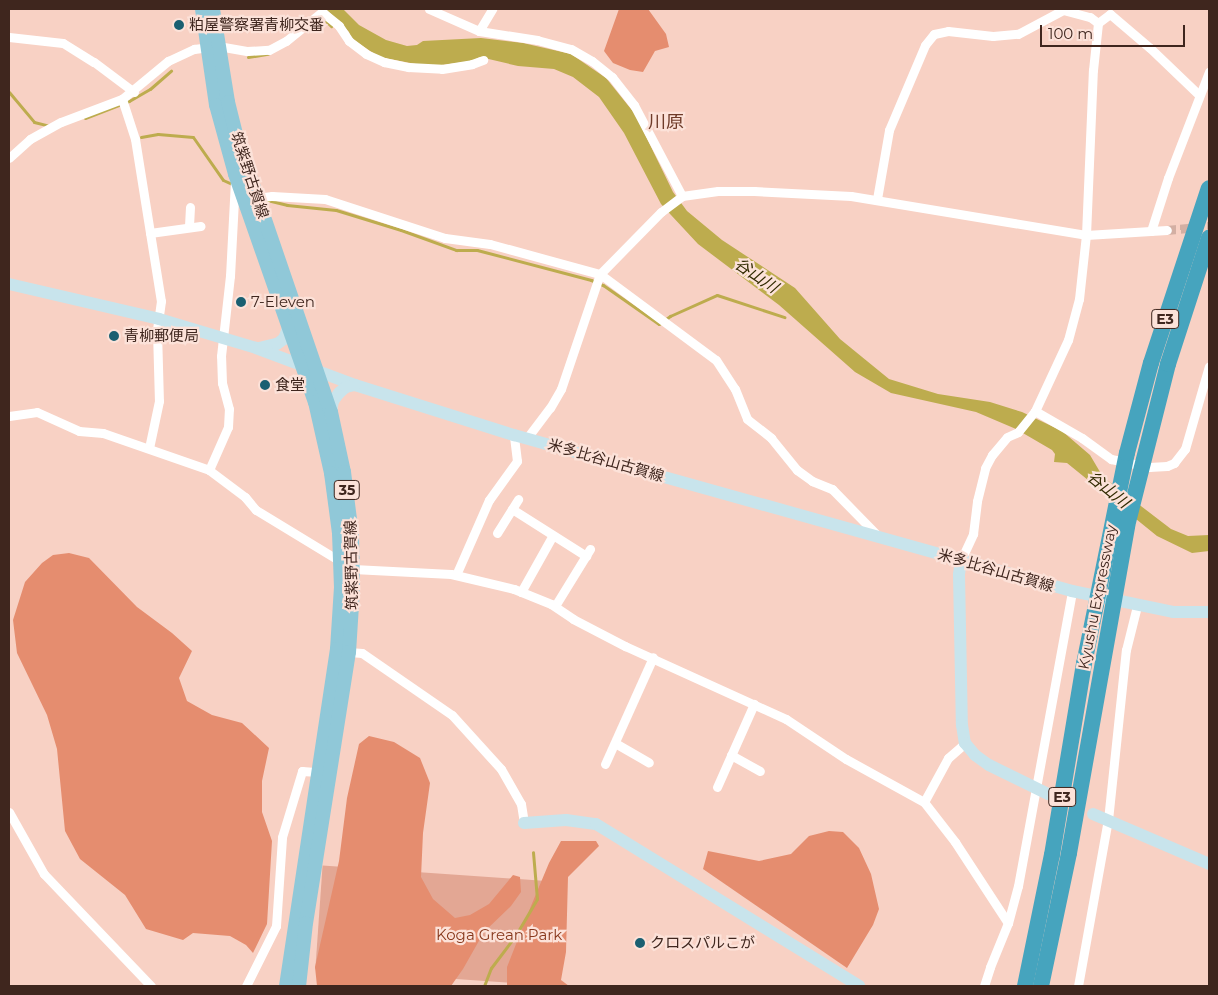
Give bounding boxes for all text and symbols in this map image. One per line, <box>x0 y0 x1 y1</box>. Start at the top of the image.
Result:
scale bar <box>1043 15 1188 47</box>
place label: 粕屋警察署青柳交番 <box>189 16 324 34</box>
marker: 粕屋警察署青柳交番 <box>173 19 185 31</box>
text: 100 m <box>1048 24 1093 43</box>
district label: 川原 <box>648 111 684 133</box>
street label: 筑紫野古賀線 <box>228 129 272 221</box>
water label: 谷山川 <box>731 255 781 297</box>
place label: 7-Eleven <box>251 293 315 311</box>
marker: 7-Eleven <box>235 296 247 308</box>
road number: E3 <box>1150 308 1180 330</box>
place label: 青柳郵便局 <box>124 327 199 345</box>
marker: 青柳郵便局 <box>108 330 120 342</box>
place label: 食堂 <box>275 376 305 394</box>
marker: 食堂 <box>259 379 271 391</box>
street label: 米多比谷山古賀線 <box>546 435 666 485</box>
water label: 谷山川 <box>1083 467 1133 513</box>
road number: 35 <box>333 478 361 502</box>
street label: 筑紫野古賀線 <box>341 520 361 610</box>
street label: Kyushu Expressway <box>1074 523 1120 671</box>
street label: 米多比谷山古賀線 <box>936 545 1056 595</box>
road number: E3 <box>1047 786 1077 809</box>
park label: Koga Grean Park <box>436 926 562 944</box>
place label: クロスパルこが <box>650 934 755 952</box>
marker: クロスパルこが <box>634 937 646 949</box>

